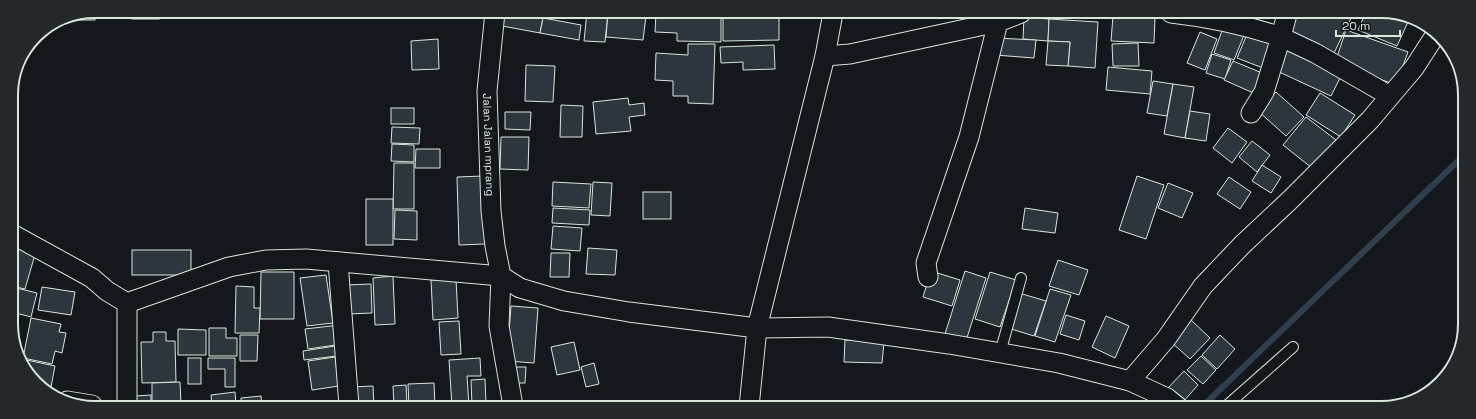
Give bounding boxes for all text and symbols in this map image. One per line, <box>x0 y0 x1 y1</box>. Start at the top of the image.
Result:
scale bar <box>1336 12 1400 38</box>
text: 20 m <box>1342 18 1370 34</box>
street label: Jalan Jalan mprang <box>480 93 497 196</box>

